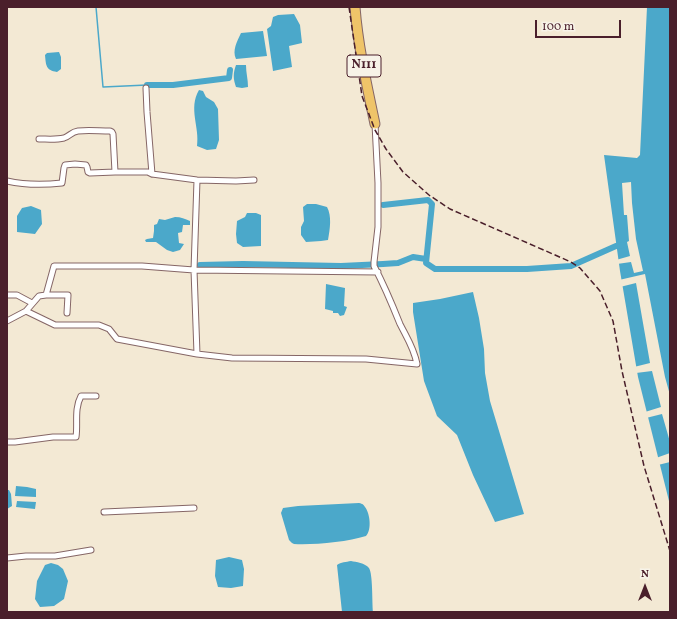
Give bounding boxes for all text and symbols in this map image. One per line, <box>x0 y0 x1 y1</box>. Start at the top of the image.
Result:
scale bar <box>537 12 623 38</box>
text: 100 m <box>542 19 574 35</box>
road number: N111 <box>347 55 381 77</box>
north arrow <box>625 567 665 607</box>
text: N <box>641 567 649 582</box>

